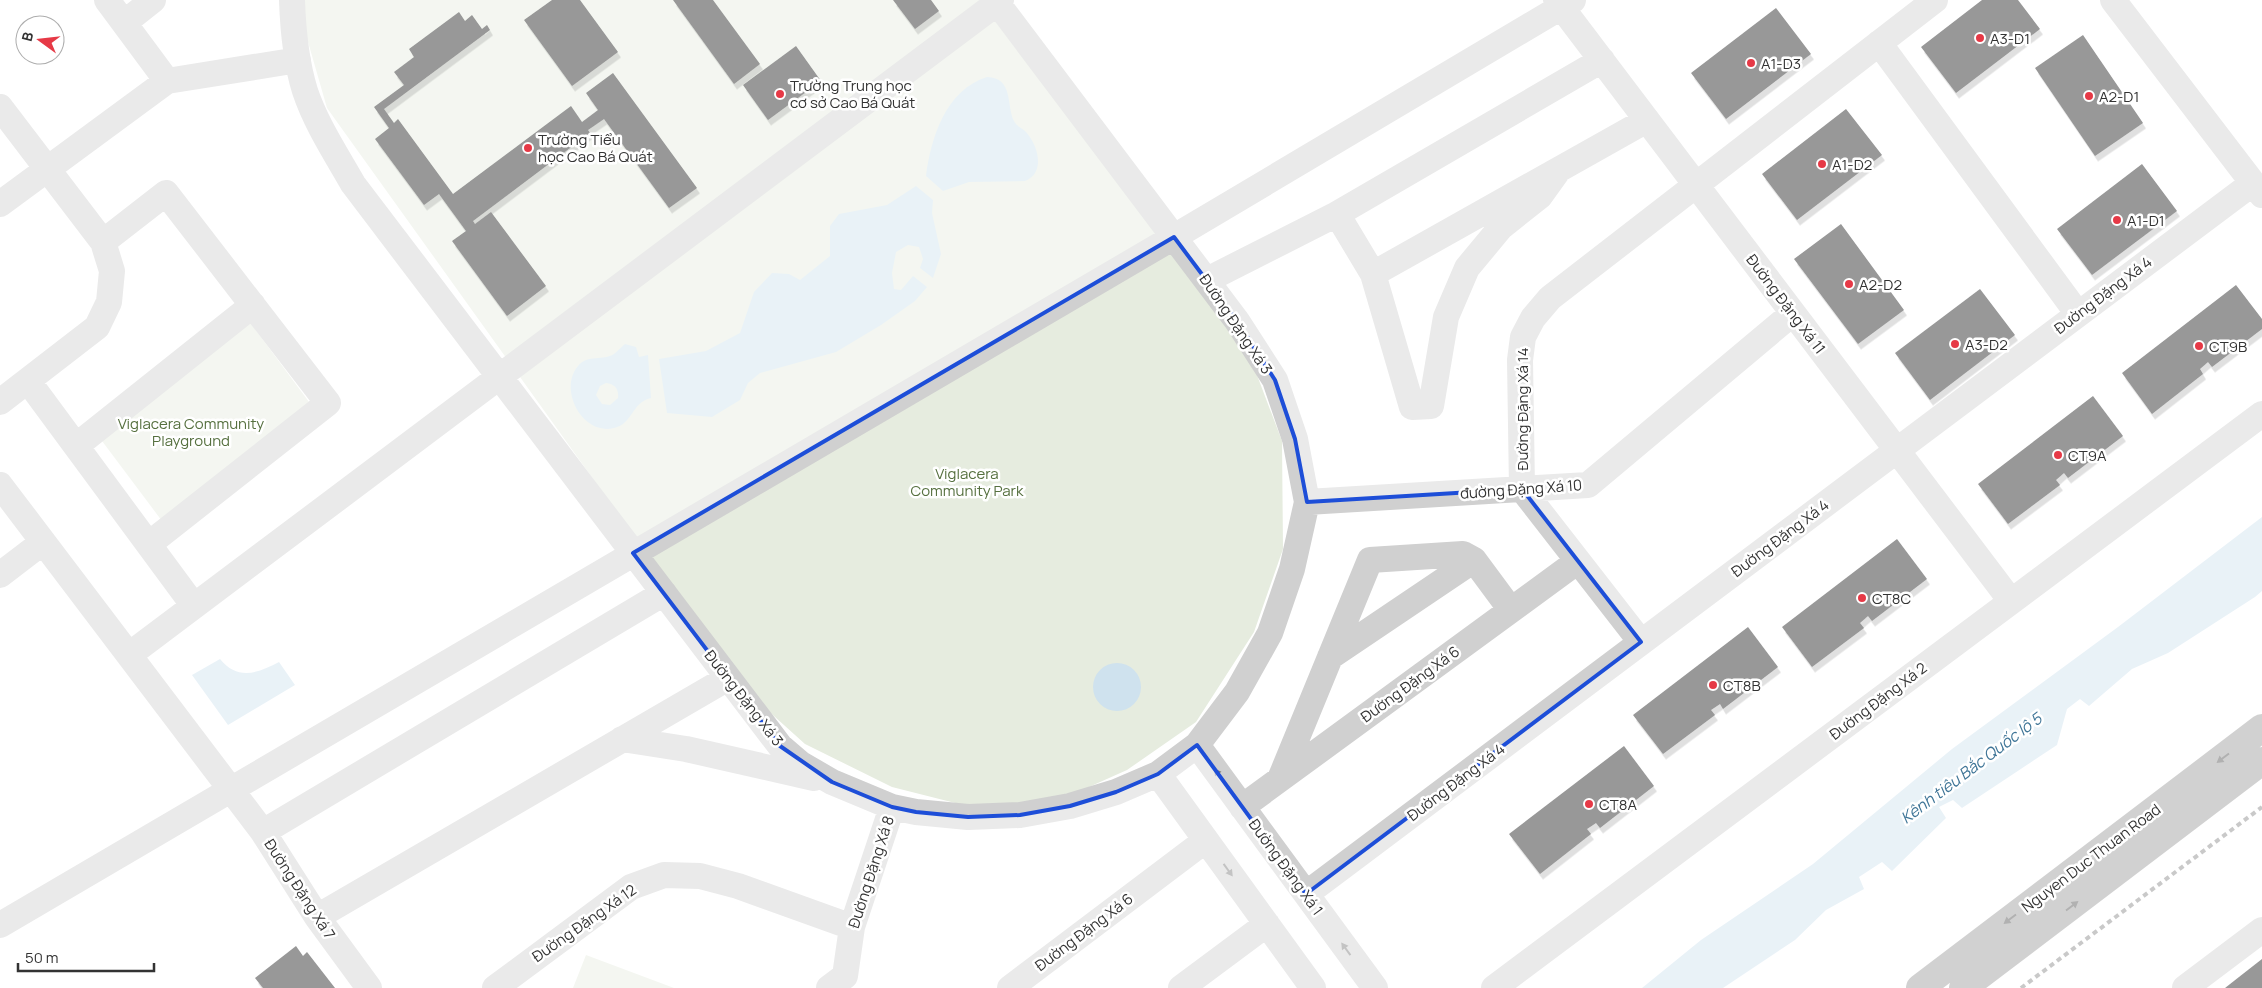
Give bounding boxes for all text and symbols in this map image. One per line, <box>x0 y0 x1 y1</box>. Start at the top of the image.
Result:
north arrow <box>15 15 65 65</box>
place label: A3-D1 <box>1990 28 2030 49</box>
text: B <box>17 30 37 43</box>
marker: A3-D1 <box>1974 32 1986 44</box>
place label: A1-D3 <box>1761 53 1801 74</box>
marker: A1-D3 <box>1745 57 1757 69</box>
place label: Trường Trung học cơ sở Cao Bá Quát <box>790 75 915 113</box>
place label: A2-D1 <box>2099 86 2139 107</box>
marker: Trường Trung học cơ sở Cao Bá Quát <box>774 88 786 100</box>
marker: A2-D1 <box>2083 90 2095 102</box>
place label: Trường Tiểu học Cao Bá Quát <box>538 129 653 167</box>
marker: Trường Tiểu học Cao Bá Quát <box>522 142 534 154</box>
place label: A1-D2 <box>1832 154 1872 175</box>
marker: A1-D2 <box>1816 158 1828 170</box>
place label: A1-D1 <box>2127 210 2165 231</box>
marker: A1-D1 <box>2111 214 2123 226</box>
street label: Đường Đặng Xá 11 <box>1741 250 1831 358</box>
street label: Đường Đặng Xá 4 <box>2050 251 2156 339</box>
street label: Đường Đặng Xá 3 <box>1195 270 1277 378</box>
place label: A2-D2 <box>1859 274 1902 295</box>
marker: A2-D2 <box>1843 278 1855 290</box>
place label: A3-D2 <box>1965 334 2008 355</box>
place label: CT9B <box>2209 336 2247 357</box>
marker: A3-D2 <box>1949 338 1961 350</box>
marker: CT9B <box>2193 340 2205 352</box>
street label: Đường Đặng Xá 14 <box>1512 347 1533 471</box>
park label: Viglacera Community Playground <box>118 413 264 451</box>
place label: CT9A <box>2068 445 2107 466</box>
marker: CT9A <box>2052 449 2064 461</box>
park label: Viglacera Community Park <box>911 463 1024 501</box>
street label: đường Đặng Xá 10 <box>1459 474 1583 504</box>
street label: Đường Đặng Xá 4 <box>1727 494 1833 582</box>
place label: CT8C <box>1872 588 1911 609</box>
marker: CT8C <box>1856 592 1868 604</box>
street label: Đường Đặng Xá 6 <box>1356 641 1464 727</box>
street label: Đường Đặng Xá 3 <box>700 646 788 750</box>
street label: Đường Đặng Xá 2 <box>1825 657 1931 745</box>
place label: CT8B <box>1723 675 1761 696</box>
marker: CT8B <box>1707 679 1719 691</box>
water label: Kênh tiêu Bắc Quốc lộ 5 <box>1896 707 2048 828</box>
street label: Đường Đặng Xá 4 <box>1403 738 1509 826</box>
one-way arrow <box>2217 752 2230 763</box>
one-way arrow <box>1214 768 1224 782</box>
place label: CT8A <box>1599 794 1637 815</box>
marker: CT8A <box>1583 798 1595 810</box>
street label: Nguyen Duc Thuan Road <box>2017 799 2165 917</box>
street label: Đường Đặng Xá 8 <box>843 813 899 931</box>
street label: Đường Đặng Xá 1 <box>1244 815 1328 919</box>
street label: Đường Đặng Xá 7 <box>260 835 340 943</box>
one-way arrow <box>1223 864 1233 877</box>
street label: Đường Đặng Xá 12 <box>528 879 640 967</box>
street label: Đường Đặng Xá 6 <box>1031 888 1137 976</box>
one-way arrow <box>2065 900 2078 911</box>
one-way arrow <box>2004 914 2017 925</box>
scale bar <box>18 940 154 972</box>
one-way arrow <box>1341 943 1352 956</box>
text: 50 m <box>25 947 59 968</box>

